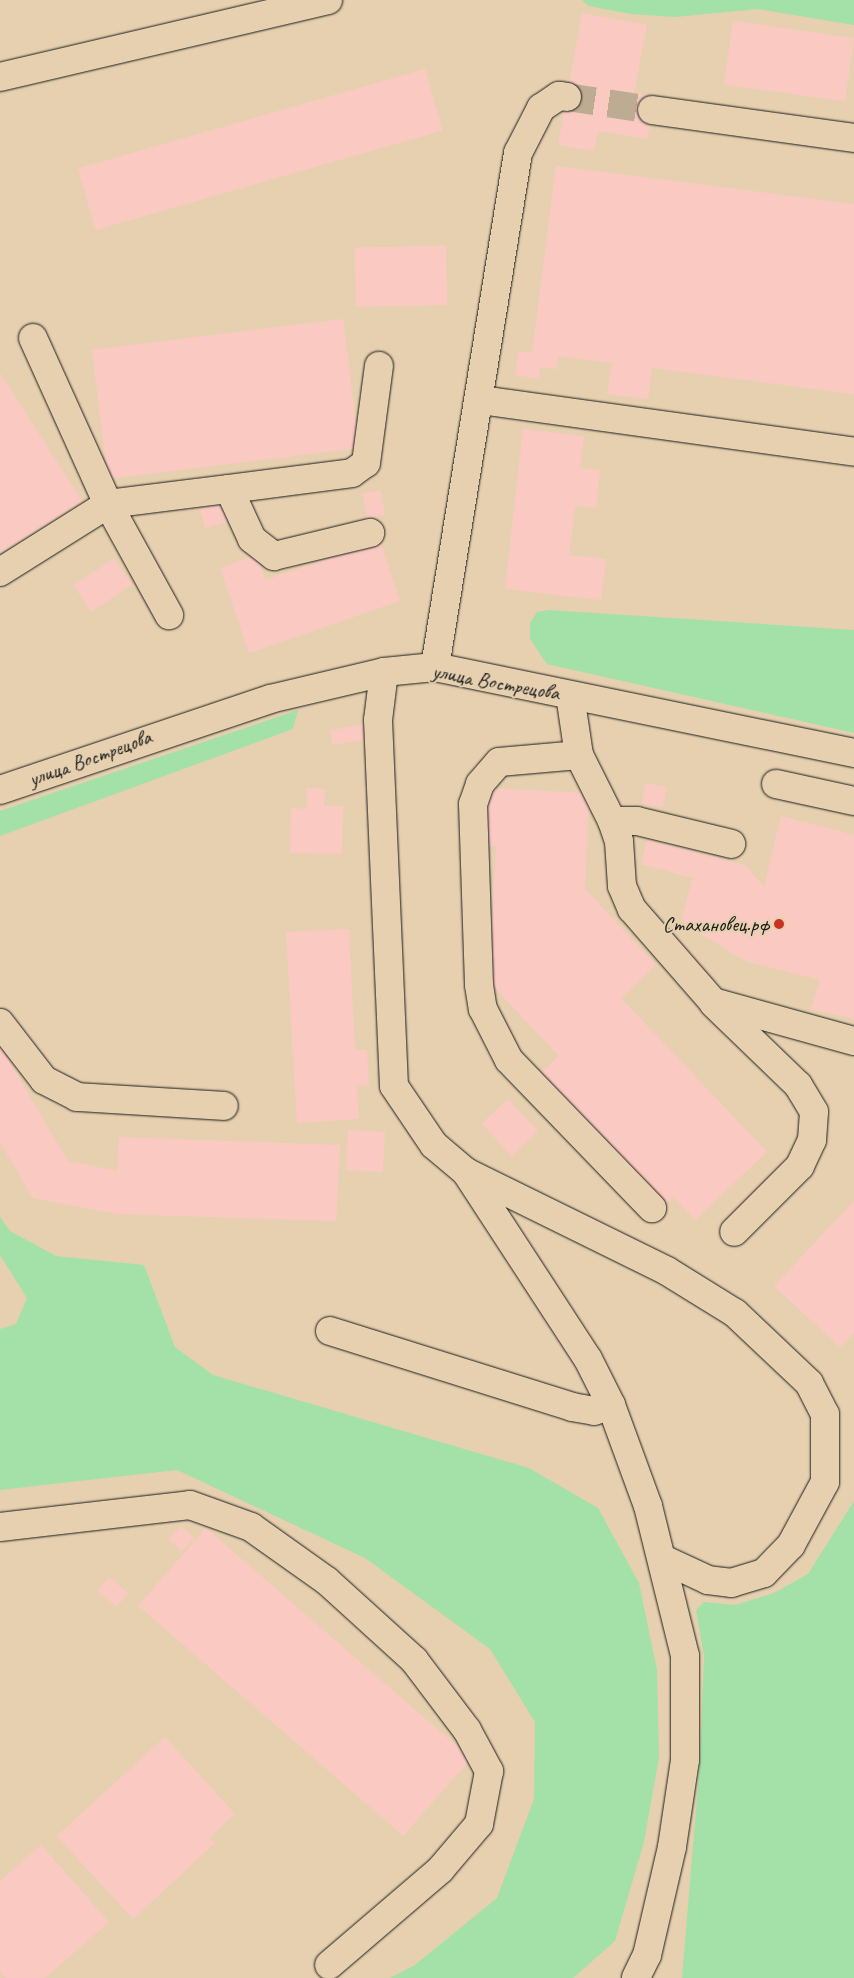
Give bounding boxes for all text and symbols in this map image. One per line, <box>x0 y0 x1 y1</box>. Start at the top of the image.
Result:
street label: улица Вострецова <box>430 658 562 706</box>
street label: улица Вострецова <box>24 724 156 792</box>
place label: Стахановец.рф <box>663 911 769 937</box>
marker: Стахановец.рф <box>773 918 785 930</box>

